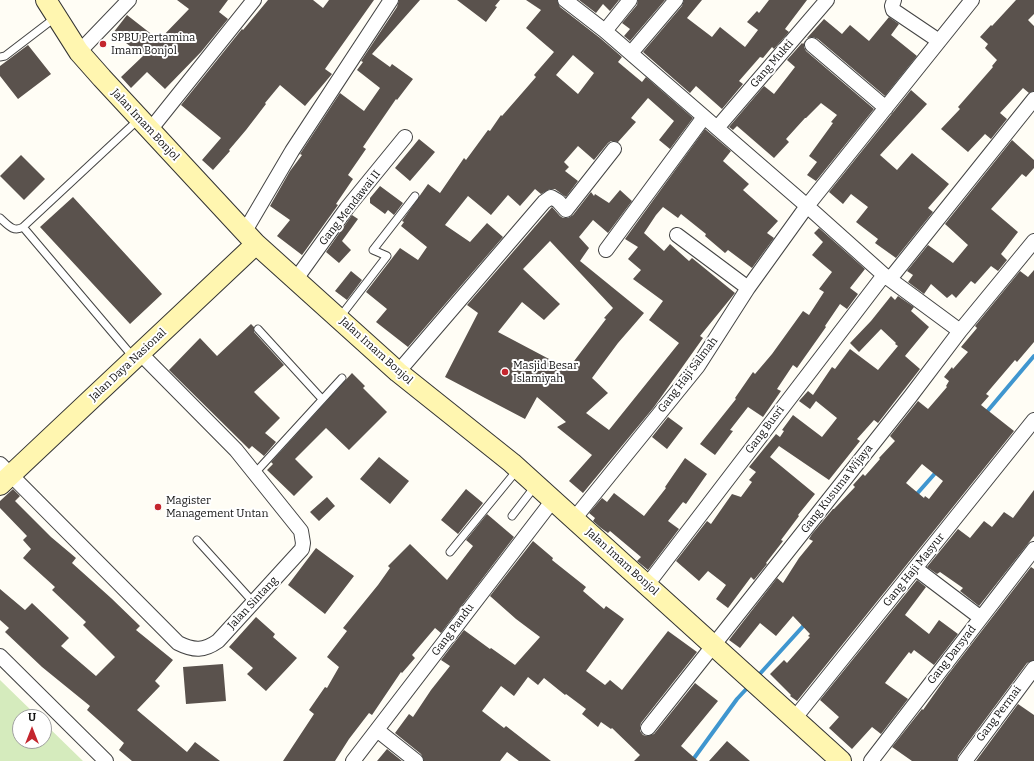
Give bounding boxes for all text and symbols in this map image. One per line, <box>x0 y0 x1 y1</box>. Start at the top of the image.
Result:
place label: SPBU Pertamina Imam Bonjol <box>111 31 195 57</box>
street label: Gang Mukti <box>748 37 796 91</box>
marker: SPBU Pertamina Imam Bonjol <box>98 39 108 49</box>
street label: Jalan Imam Bonjol <box>108 86 182 164</box>
street label: Gang Mendawai II <box>317 168 383 248</box>
street label: Jalan Imam Bonjol <box>337 315 415 387</box>
street label: Jalan Daya Nasional <box>87 326 169 404</box>
street label: Gang Haji Salmah <box>655 335 721 415</box>
place label: Masjid Besar Islamiyah <box>513 359 578 385</box>
marker: Masjid Besar Islamiyah <box>500 367 510 377</box>
street label: Gang Busri <box>743 404 787 456</box>
street label: Gang Kusuma Wijaya <box>798 442 876 536</box>
place label: Magister Management Untan <box>166 494 268 520</box>
marker: Magister Management Untan <box>153 502 163 512</box>
street label: Jalan Imam Bonjol <box>583 526 661 598</box>
street label: Gang Haji Masyur <box>880 531 948 609</box>
street label: Jalan Sintang <box>225 574 281 632</box>
street label: Gang Pandu <box>429 601 477 659</box>
street label: Gang Darsyad <box>925 623 979 687</box>
street label: Gang Permai <box>974 684 1024 744</box>
north arrow <box>12 709 52 749</box>
text: U <box>28 711 36 724</box>

